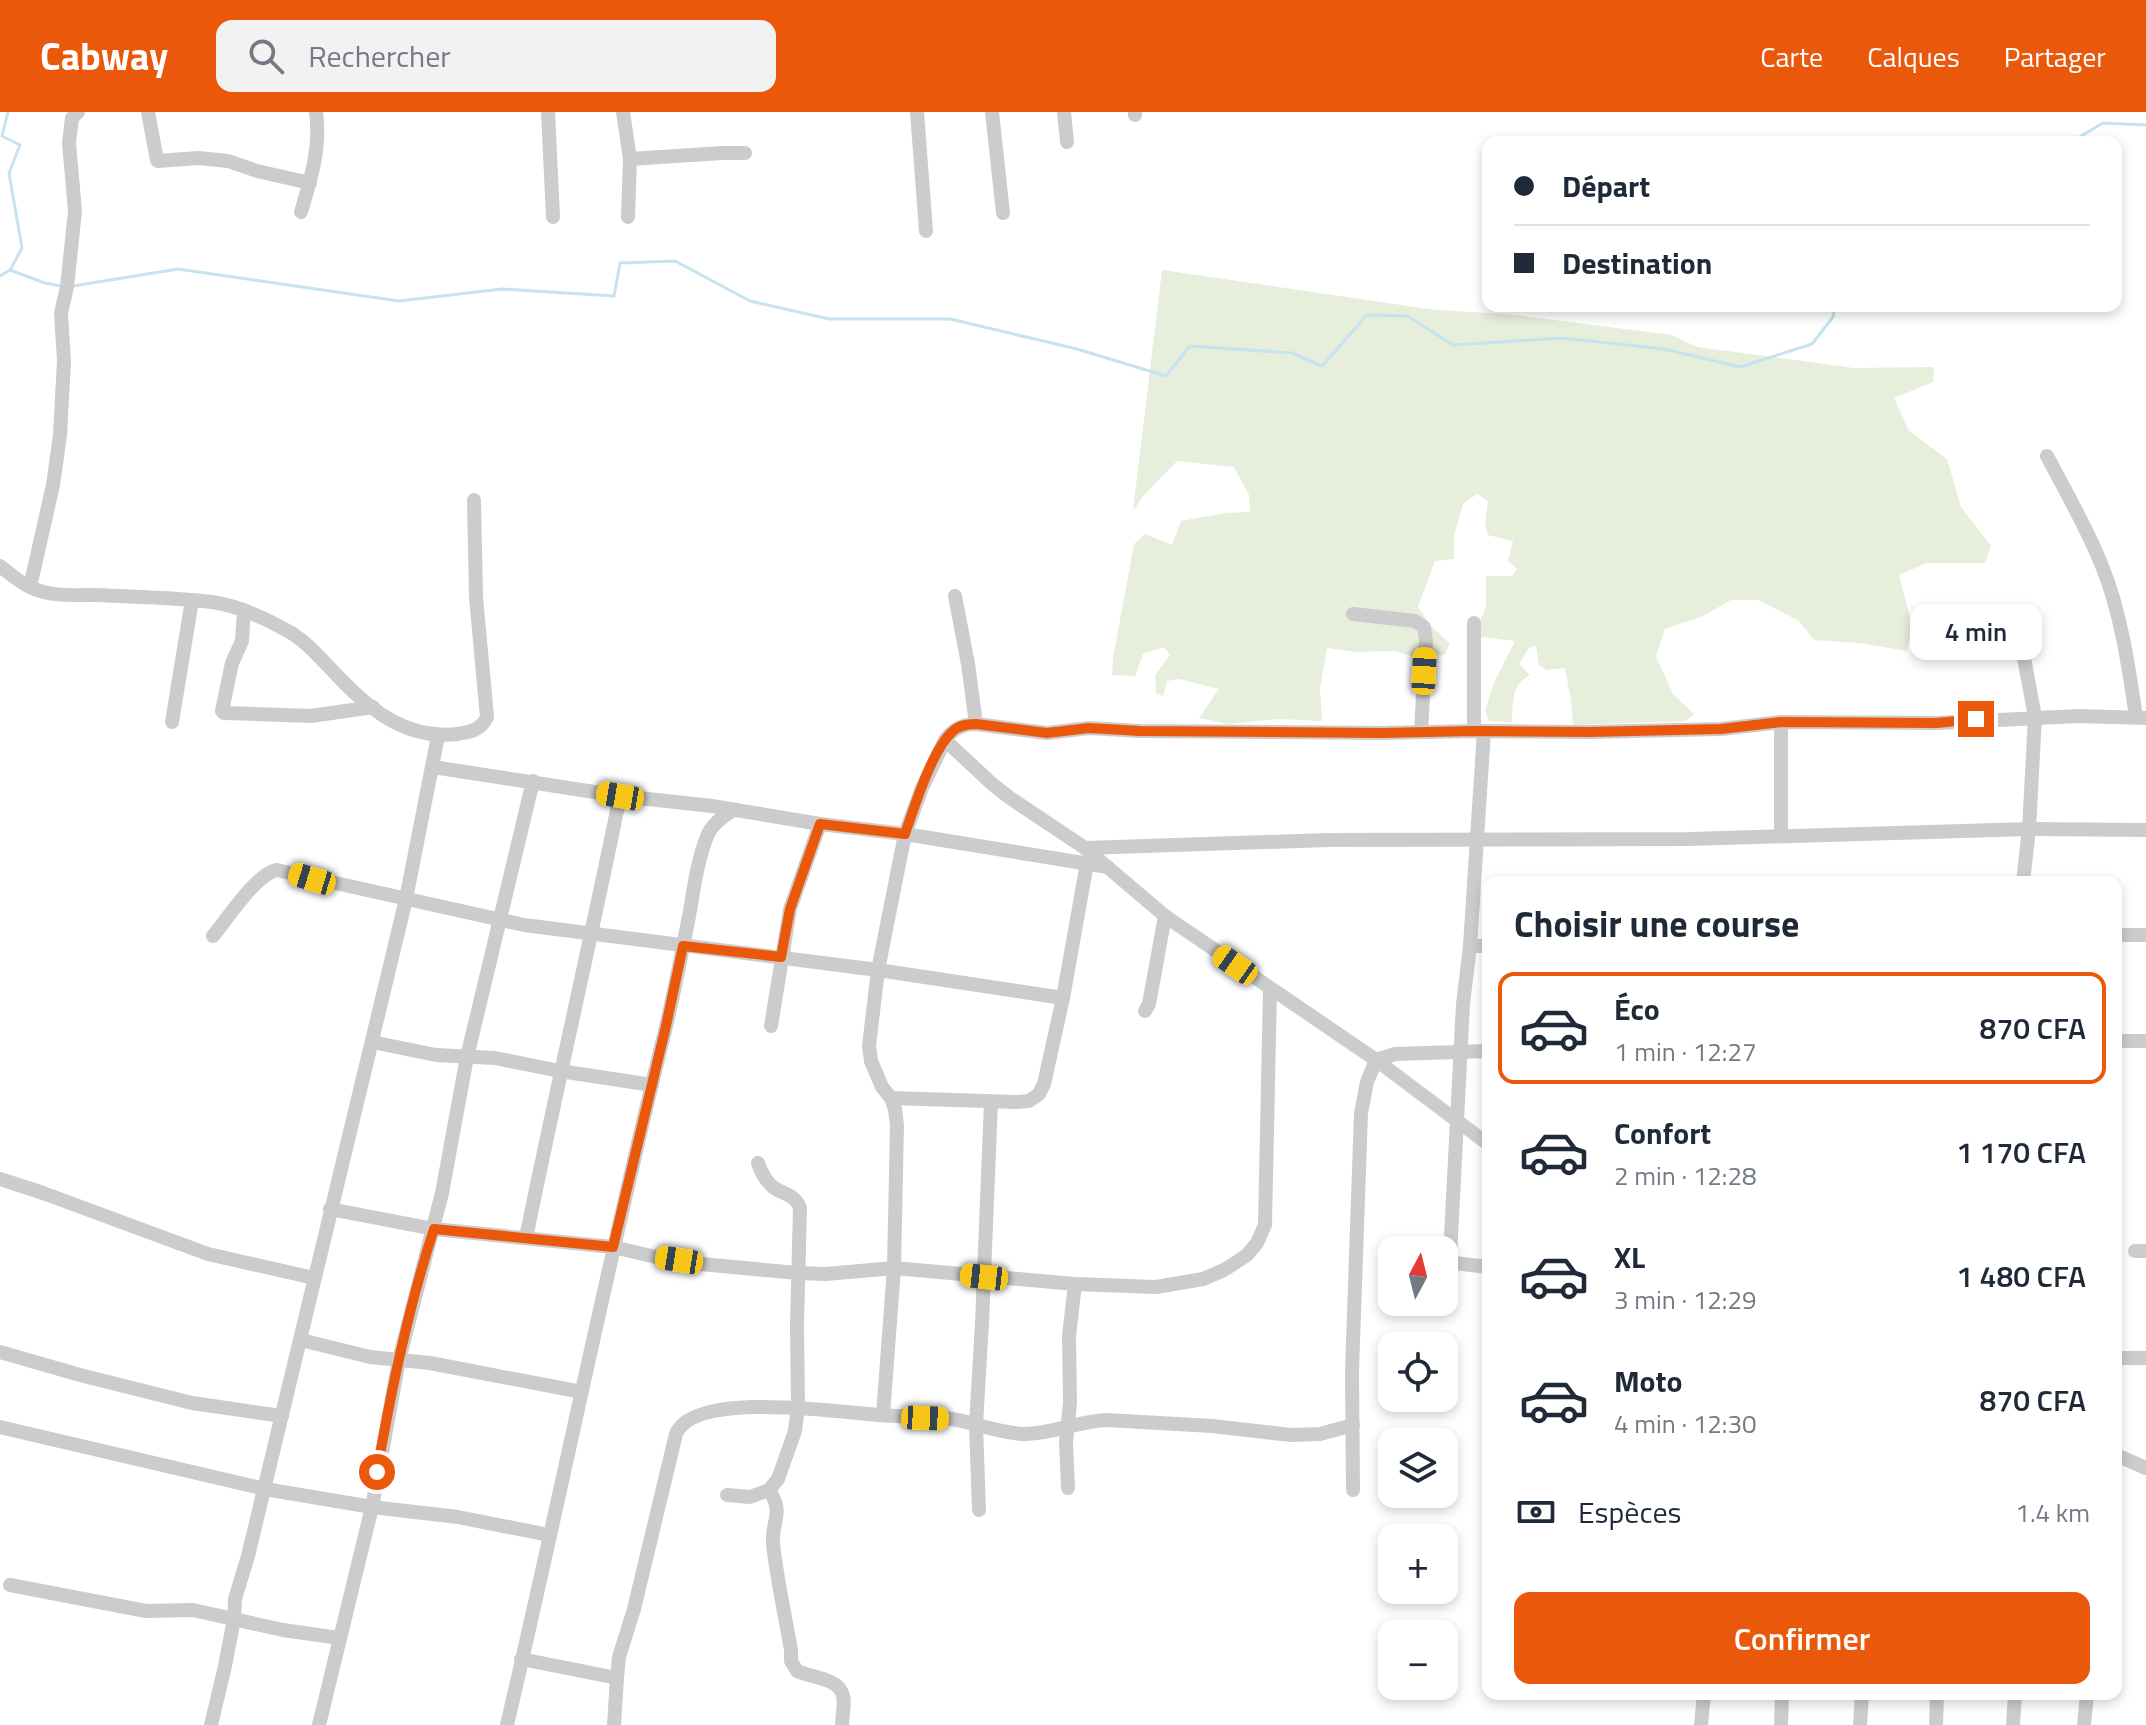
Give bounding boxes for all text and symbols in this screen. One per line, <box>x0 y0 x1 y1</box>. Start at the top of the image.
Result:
search box <box>216 20 776 92</box>
text: Cabway <box>40 27 168 85</box>
text: Rechercher <box>308 33 451 79</box>
icon: search <box>244 34 288 78</box>
text: Carte <box>1760 35 1823 78</box>
text: Calques <box>1867 35 1960 78</box>
text: Partager <box>2004 35 2106 78</box>
text: Départ <box>1562 163 1650 209</box>
text: Destination <box>1562 240 1712 286</box>
callout: 4 min <box>1910 603 2042 659</box>
text: 4 min <box>1945 612 2007 651</box>
car <box>1411 646 1437 696</box>
route end <box>1958 701 1994 737</box>
car <box>594 780 646 812</box>
car <box>286 861 338 897</box>
text: Choisir une course <box>1514 896 1799 951</box>
car <box>1208 941 1262 989</box>
text: Éco <box>1614 986 1660 1032</box>
icon: car <box>1518 992 1590 1064</box>
text: 870 CFA <box>1980 1005 2086 1051</box>
text: 1 min · 12:27 <box>1614 1032 1757 1071</box>
text: Confort <box>1614 1110 1711 1156</box>
icon: car <box>1518 1116 1590 1188</box>
text: 1 170 CFA <box>1956 1129 2086 1175</box>
text: 2 min · 12:28 <box>1614 1156 1757 1195</box>
text: XL <box>1614 1234 1645 1280</box>
north arrow <box>1378 1236 1458 1316</box>
map controls <box>1378 1236 1458 1700</box>
icon: car <box>1518 1240 1590 1312</box>
car <box>653 1244 705 1276</box>
text: 1 480 CFA <box>1956 1253 2086 1299</box>
car <box>959 1263 1009 1291</box>
text: 3 min · 12:29 <box>1614 1280 1757 1319</box>
button: locate <box>1378 1332 1458 1412</box>
text: Moto <box>1614 1358 1682 1404</box>
icon: car <box>1518 1364 1590 1436</box>
text: 870 CFA <box>1980 1377 2086 1423</box>
text: 4 min · 12:30 <box>1614 1404 1757 1443</box>
car <box>901 1405 949 1431</box>
button: layers <box>1378 1428 1458 1508</box>
route start <box>359 1454 395 1490</box>
text: Espèces <box>1578 1489 1682 1535</box>
icon: cash <box>1514 1490 1558 1534</box>
text: 1.4 km <box>2015 1493 2090 1532</box>
button: + <box>1378 1524 1458 1604</box>
button: Confirmer <box>1514 1592 2090 1684</box>
button: − <box>1378 1620 1458 1700</box>

